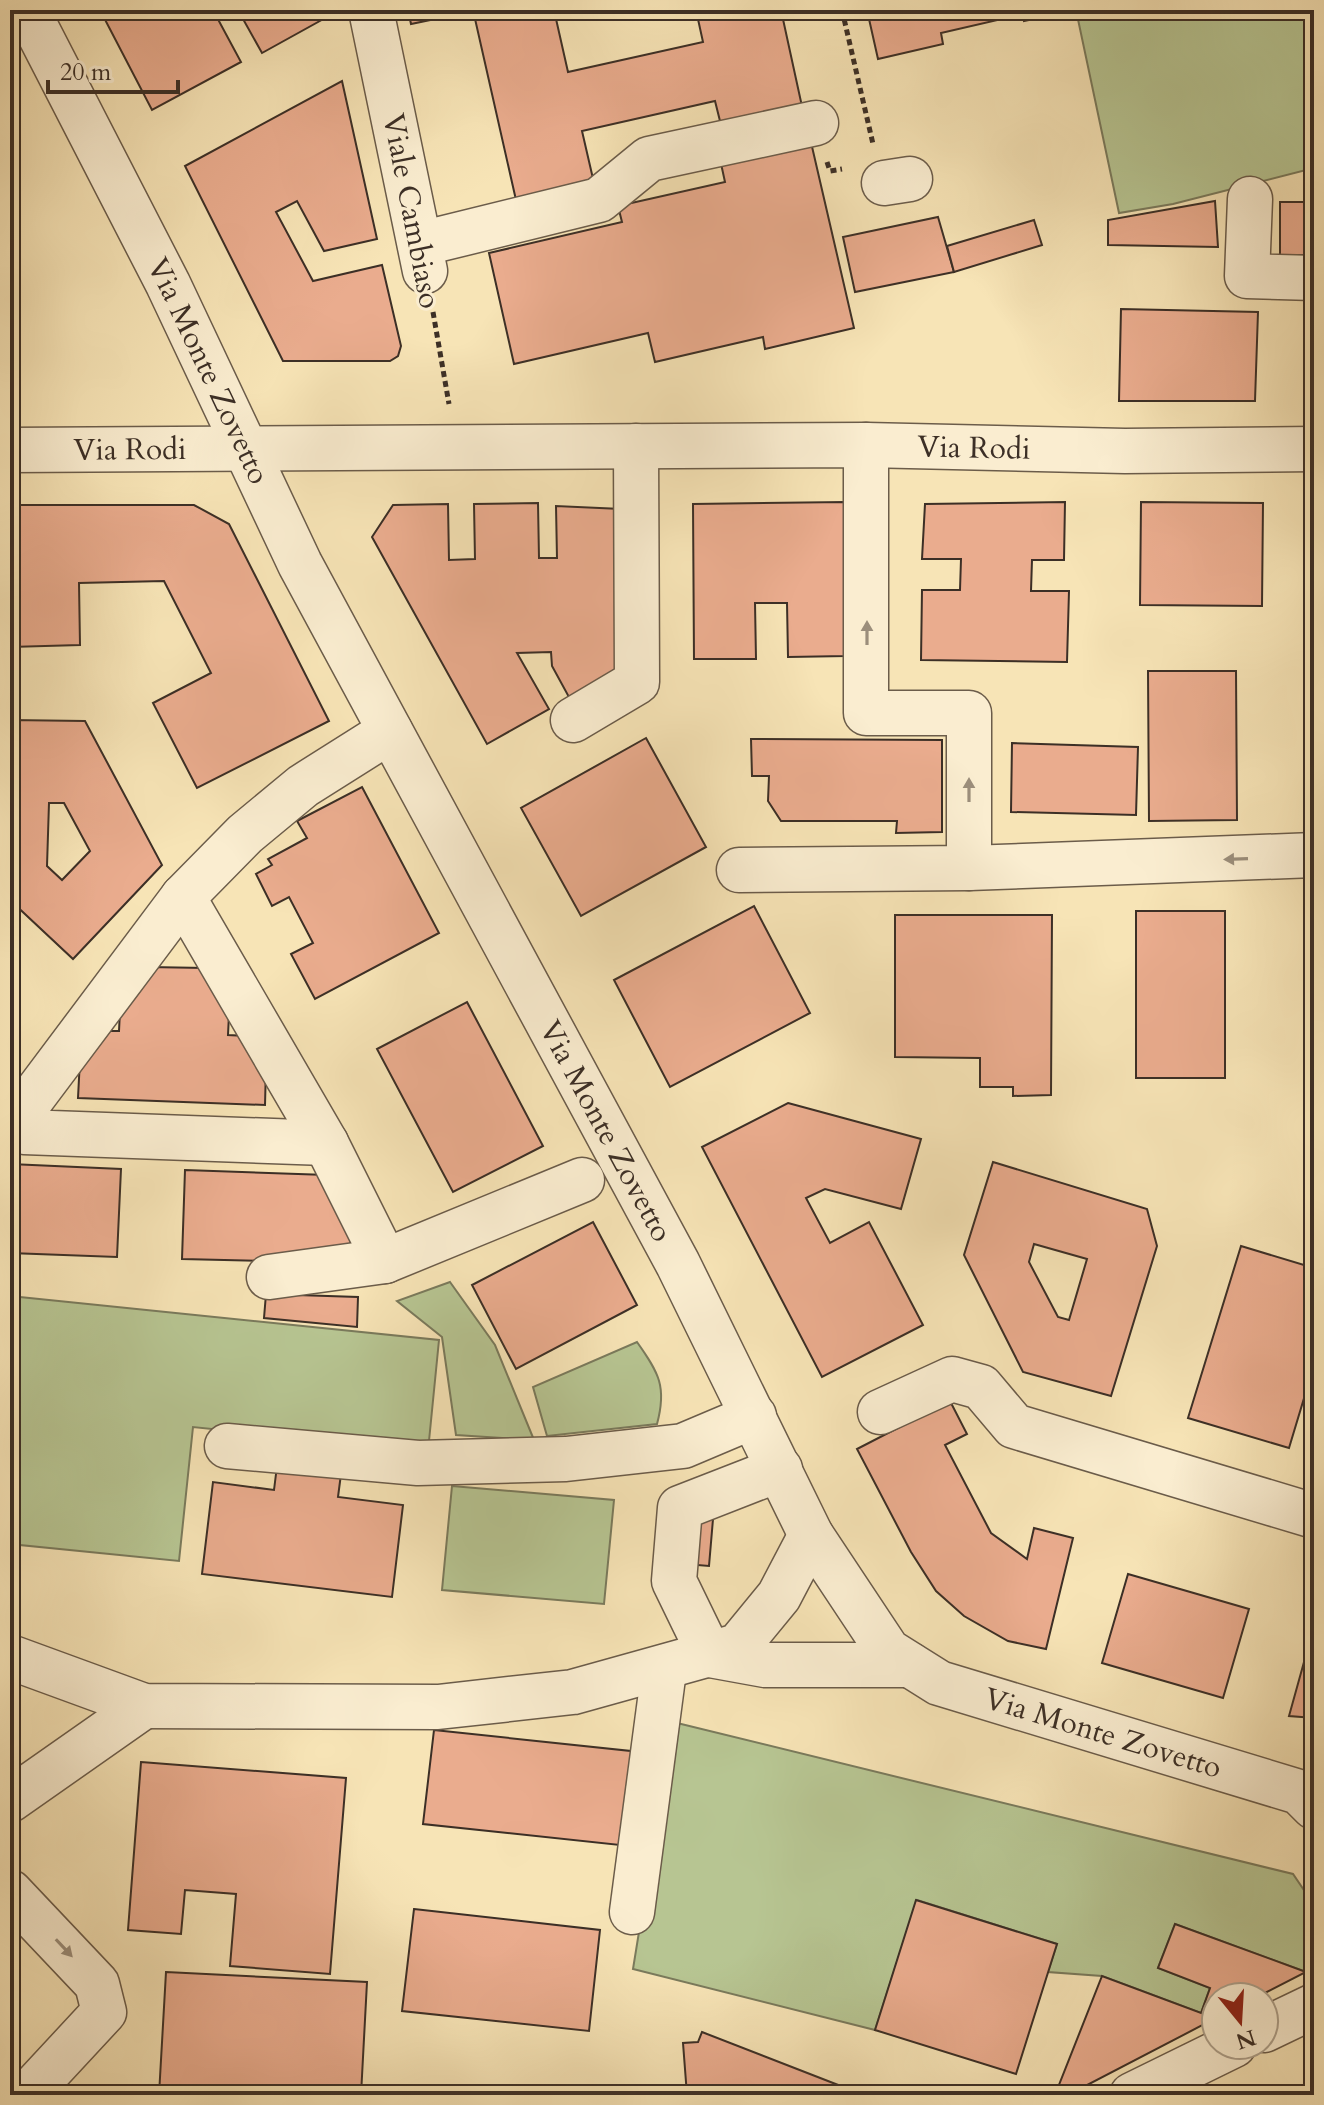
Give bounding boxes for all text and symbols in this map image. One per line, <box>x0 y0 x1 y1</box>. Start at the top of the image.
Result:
scale bar <box>48 44 178 94</box>
text: 20 m <box>60 56 112 89</box>
street label: Viale Cambiaso <box>373 110 451 312</box>
street label: Via Monte Zovetto <box>137 251 279 491</box>
street label: Via Rodi <box>917 426 1031 470</box>
street label: Via Rodi <box>73 429 187 471</box>
one-way arrow <box>861 620 873 645</box>
one-way arrow <box>963 777 975 802</box>
one-way arrow <box>1223 853 1248 866</box>
street label: Via Monte Zovetto <box>529 1013 682 1249</box>
street label: Via Monte Zovetto <box>979 1678 1227 1788</box>
one-way arrow <box>54 1938 72 1957</box>
north arrow <box>1200 1981 1280 2061</box>
text: N <box>1232 2022 1260 2056</box>

